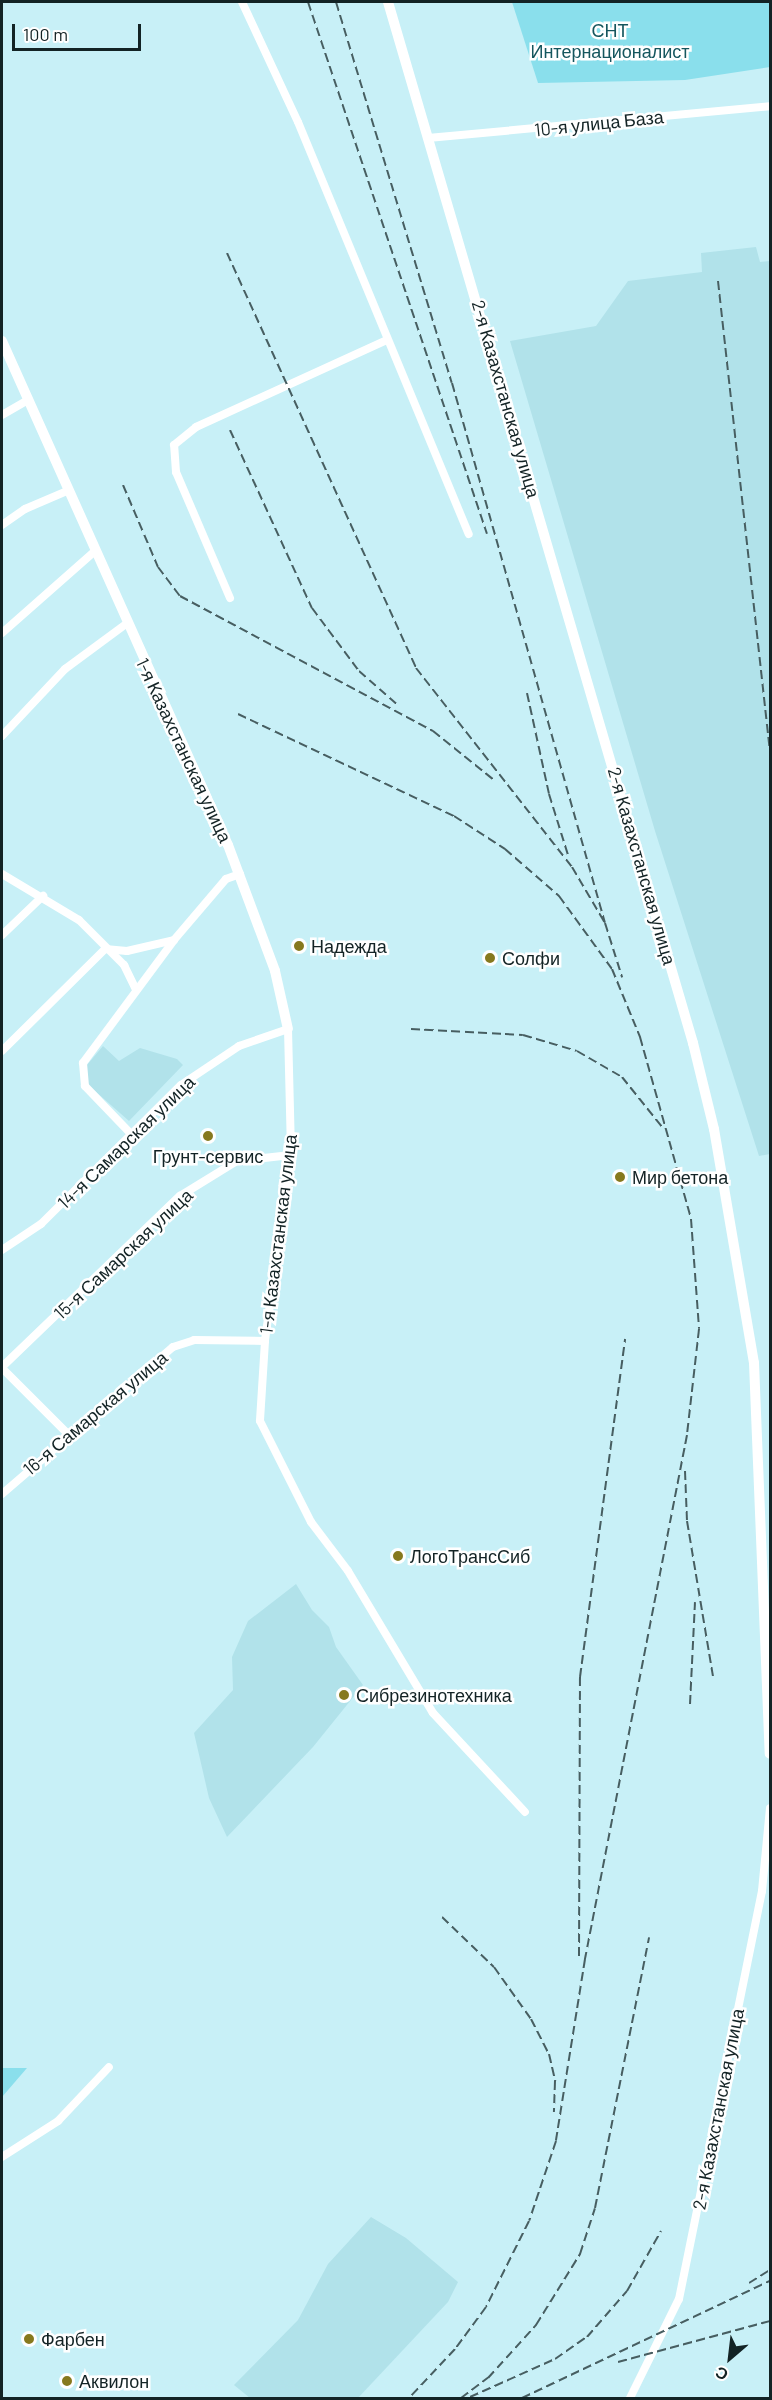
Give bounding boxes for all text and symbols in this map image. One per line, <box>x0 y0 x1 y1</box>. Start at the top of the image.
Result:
scale bar <box>15 12 144 50</box>
park label: СНТ Интернационалист <box>530 20 690 63</box>
text: 100 m <box>23 23 68 45</box>
street label: 10-я улица База <box>533 105 665 141</box>
street label: 2-я Казахстанская улица <box>467 298 545 500</box>
street label: 1-я Казахстанская улица <box>132 654 236 846</box>
street label: 2-я Казахстанская улица <box>603 765 681 967</box>
place label: Надежда <box>311 935 387 957</box>
marker: Надежда <box>292 939 306 953</box>
place label: Солфи <box>502 947 560 969</box>
marker: Солфи <box>483 951 497 965</box>
street label: 14-я Самарская улица <box>53 1071 199 1213</box>
marker: Грунт-сервис <box>201 1129 215 1143</box>
street label: 1-я Казахстанская улица <box>255 1133 301 1335</box>
place label: Грунт-сервис <box>153 1145 263 1167</box>
place label: Мир бетона <box>632 1166 728 1188</box>
marker: Мир бетона <box>613 1170 627 1184</box>
street label: 15-я Самарская улица <box>49 1184 197 1324</box>
street label: 16-я Самарская улица <box>18 1346 172 1480</box>
place label: ЛогоТрансСиб <box>410 1545 530 1567</box>
marker: ЛогоТрансСиб <box>391 1549 405 1563</box>
place label: Сибрезинотехника <box>356 1684 512 1706</box>
marker: Сибрезинотехника <box>337 1688 351 1702</box>
street label: 2-я Казахстанская улица <box>688 2007 748 2211</box>
place label: Фарбен <box>41 2328 105 2350</box>
north arrow <box>700 2328 760 2388</box>
marker: Фарбен <box>22 2332 36 2346</box>
text: С <box>712 2363 731 2385</box>
place label: Аквилон <box>79 2370 149 2392</box>
marker: Аквилон <box>60 2374 74 2388</box>

